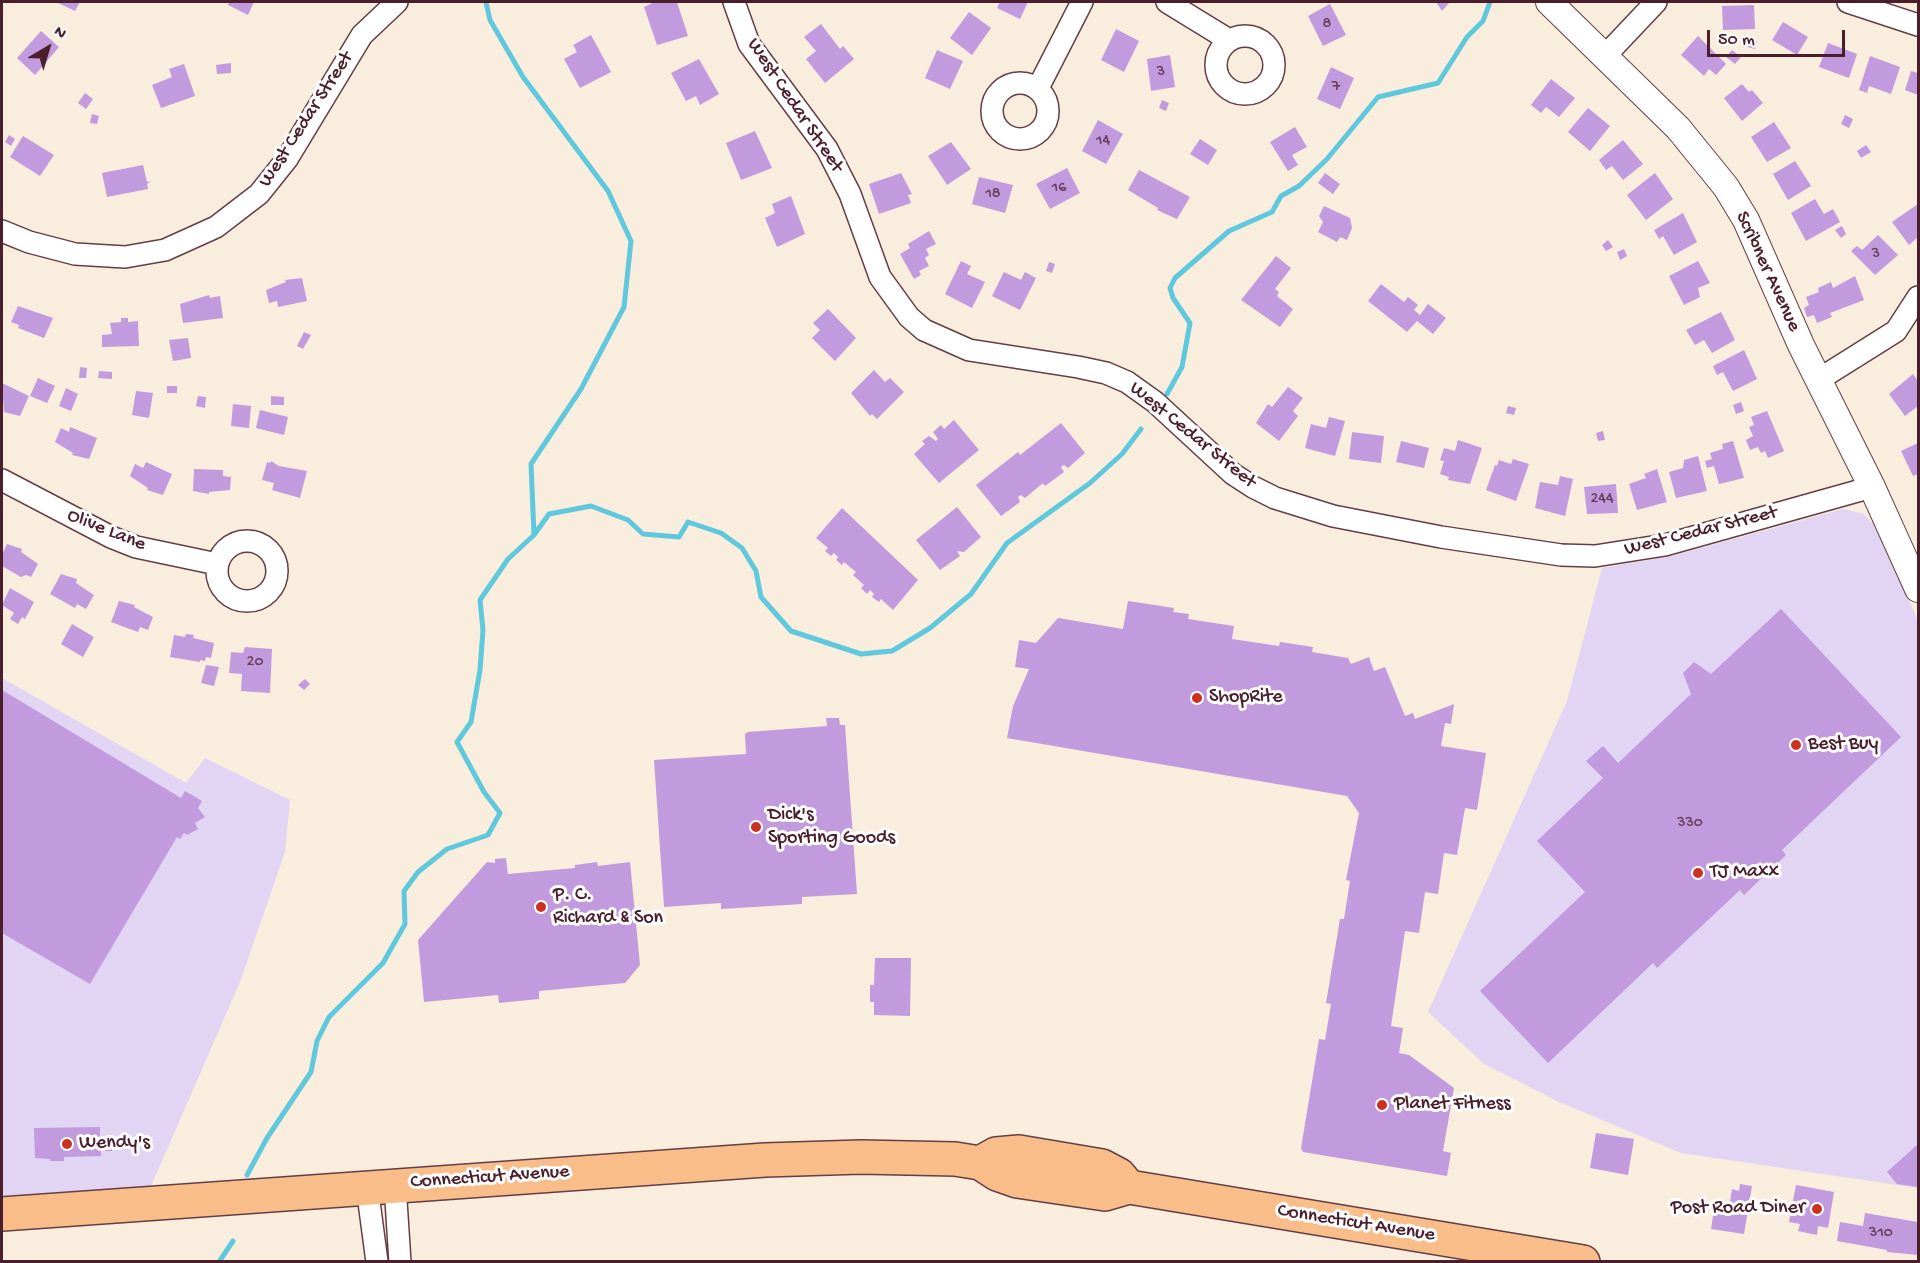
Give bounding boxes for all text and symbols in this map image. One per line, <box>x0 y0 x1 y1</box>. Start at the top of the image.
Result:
house number: 8 <box>1323 15 1331 35</box>
north arrow <box>18 18 78 78</box>
scale bar <box>1710 18 1848 56</box>
text: N <box>49 23 69 44</box>
text: 50 m <box>1718 30 1755 51</box>
street label: West Cedar Street <box>740 34 848 178</box>
street label: West Cedar Street <box>254 48 360 192</box>
house number: 3 <box>1157 63 1165 83</box>
house number: 7 <box>1332 78 1340 98</box>
house number: 14 <box>1096 132 1110 152</box>
house number: 16 <box>1052 179 1066 199</box>
house number: 18 <box>985 185 1001 205</box>
street label: Scribner Avenue <box>1729 208 1805 336</box>
house number: 3 <box>1872 245 1880 265</box>
street label: West Cedar Street <box>1124 377 1260 495</box>
house number: 244 <box>1591 490 1613 510</box>
street label: West Cedar Street <box>1622 501 1780 563</box>
street label: Olive Lane <box>63 504 149 558</box>
house number: 20 <box>247 653 263 673</box>
place label: ShopRite <box>1209 686 1283 710</box>
marker: ShopRite <box>1190 691 1204 705</box>
place label: Best Buy <box>1808 733 1878 757</box>
marker: Best Buy <box>1789 738 1803 752</box>
place label: Dick's Sporting Goods <box>768 804 895 851</box>
house number: 330 <box>1677 814 1703 834</box>
marker: Dick's Sporting Goods <box>749 820 763 834</box>
place label: TJ Maxx <box>1710 861 1779 885</box>
marker: TJ Maxx <box>1691 866 1705 880</box>
place label: P. C. Richard & Son <box>553 884 663 931</box>
marker: P. C. Richard & Son <box>534 900 548 914</box>
place label: Planet Fitness <box>1394 1093 1511 1117</box>
marker: Planet Fitness <box>1375 1098 1389 1112</box>
place label: Wendy's <box>79 1132 150 1156</box>
marker: Wendy's <box>60 1137 74 1151</box>
street label: Connecticut Avenue <box>410 1160 570 1196</box>
place label: Post Road Diner <box>1671 1197 1805 1221</box>
street label: Connecticut Avenue <box>1276 1200 1436 1248</box>
marker: Post Road Diner <box>1810 1202 1824 1216</box>
house number: 310 <box>1869 1224 1893 1244</box>

